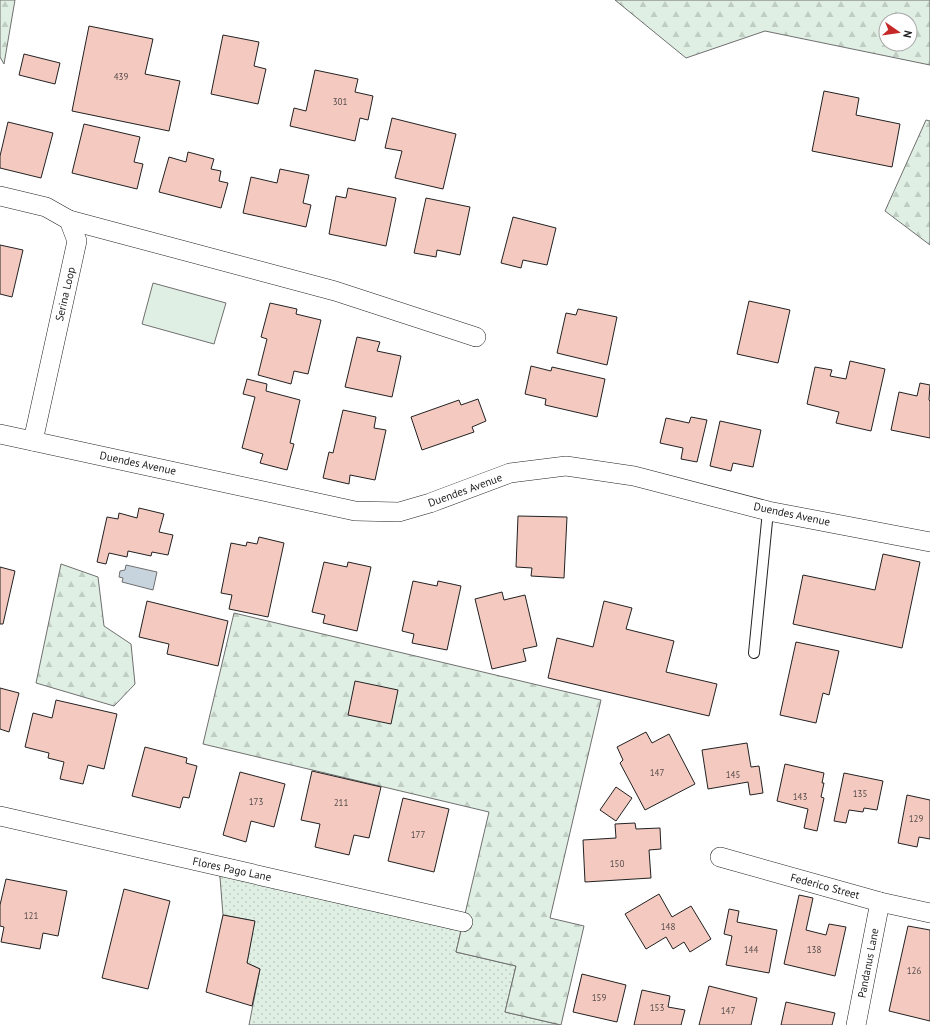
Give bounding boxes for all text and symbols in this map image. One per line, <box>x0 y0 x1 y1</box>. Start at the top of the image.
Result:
north arrow <box>878 12 918 52</box>
text: N <box>900 29 915 39</box>
house number: 439 <box>114 71 128 82</box>
house number: 301 <box>333 96 347 107</box>
street label: Serina Loop <box>52 265 78 323</box>
street label: Duendes Avenue <box>98 448 178 478</box>
street label: Duendes Avenue <box>426 470 504 510</box>
street label: Duendes Avenue <box>752 499 832 529</box>
house number: 147 <box>650 767 664 778</box>
house number: 145 <box>726 769 740 780</box>
house number: 135 <box>853 788 867 799</box>
house number: 143 <box>793 791 807 802</box>
house number: 173 <box>249 796 263 807</box>
house number: 211 <box>334 797 348 808</box>
house number: 129 <box>909 813 923 824</box>
house number: 177 <box>411 829 425 840</box>
street label: Flores Pago Lane <box>191 854 273 884</box>
house number: 150 <box>610 858 624 869</box>
street label: Federico Street <box>789 870 861 902</box>
house number: 121 <box>24 910 38 921</box>
house number: 148 <box>661 921 675 932</box>
street label: Pandanus Lane <box>854 927 882 999</box>
house number: 144 <box>744 944 758 955</box>
house number: 138 <box>807 944 821 955</box>
house number: 126 <box>907 965 921 976</box>
house number: 159 <box>592 992 606 1003</box>
house number: 153 <box>650 1002 664 1013</box>
house number: 147 <box>721 1005 735 1016</box>

